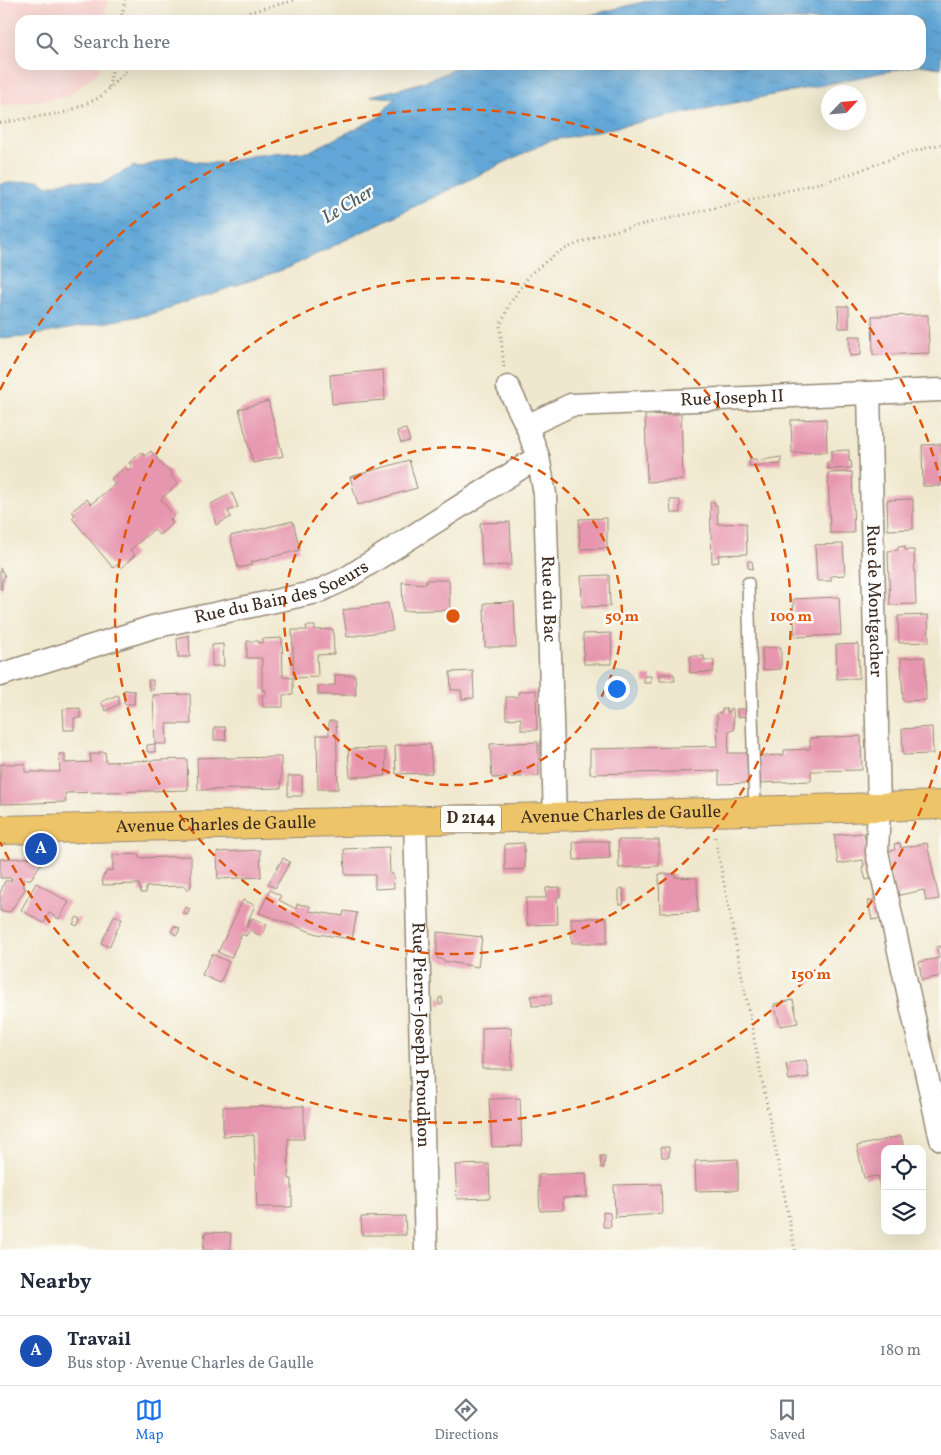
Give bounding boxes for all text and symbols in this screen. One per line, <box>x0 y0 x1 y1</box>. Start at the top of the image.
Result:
search box <box>15 15 926 70</box>
icon: search <box>33 29 61 57</box>
text: Search here <box>73 30 170 56</box>
north arrow <box>821 85 866 130</box>
water label: Le Cher <box>317 179 380 231</box>
street label: Rue Joseph II <box>680 384 784 413</box>
street label: Rue de Montgacher <box>860 524 888 678</box>
street label: Rue du Bain des Soeurs <box>192 554 374 630</box>
street label: Rue du Bac <box>534 555 562 643</box>
centre of rings <box>444 607 462 625</box>
text: 50 m <box>605 607 639 628</box>
text: 100 m <box>770 607 813 628</box>
your location <box>604 676 630 702</box>
street label: Avenue Charles de Gaulle <box>520 799 722 830</box>
road number: D 2144 <box>441 806 501 832</box>
street label: Avenue Charles de Gaulle <box>115 810 317 840</box>
pin: A <box>25 830 57 868</box>
street label: Rue Pierre-Joseph Proudhon <box>405 922 436 1148</box>
text: 150 m <box>791 965 831 986</box>
map controls <box>881 1145 926 1235</box>
button: locate <box>881 1145 926 1190</box>
button: layers <box>881 1190 926 1235</box>
text: Nearby <box>20 1268 91 1297</box>
text: Travail <box>67 1327 131 1353</box>
text: A <box>30 1340 42 1362</box>
text: 180 m <box>880 1340 921 1362</box>
text: Bus stop · Avenue Charles de Gaulle <box>67 1353 314 1375</box>
tab: Map <box>135 1396 163 1445</box>
tab: Directions <box>434 1396 499 1445</box>
tab: Saved <box>769 1396 806 1445</box>

